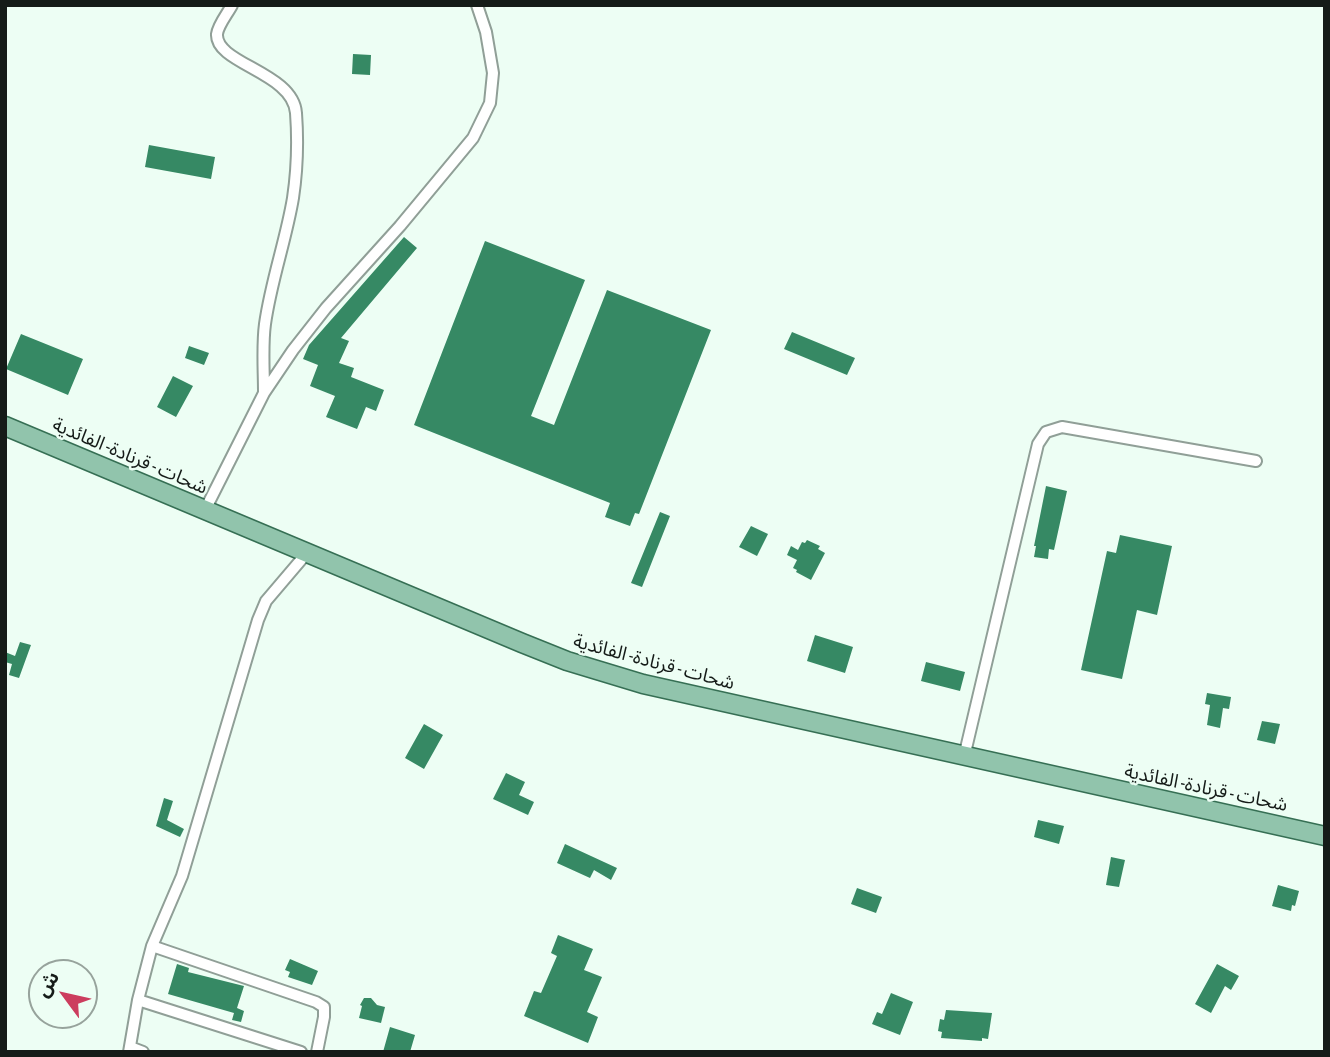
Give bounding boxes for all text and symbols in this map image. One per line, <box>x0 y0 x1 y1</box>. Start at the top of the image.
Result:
street label: شحات - قرنادة- الفائدية <box>49 413 211 499</box>
street label: شحات - قرنادة- الفائدية <box>571 629 737 695</box>
street label: شحات - قرنادة- الفائدية <box>1122 760 1290 816</box>
north arrow <box>28 959 98 1029</box>
text: ش <box>31 967 63 1001</box>

